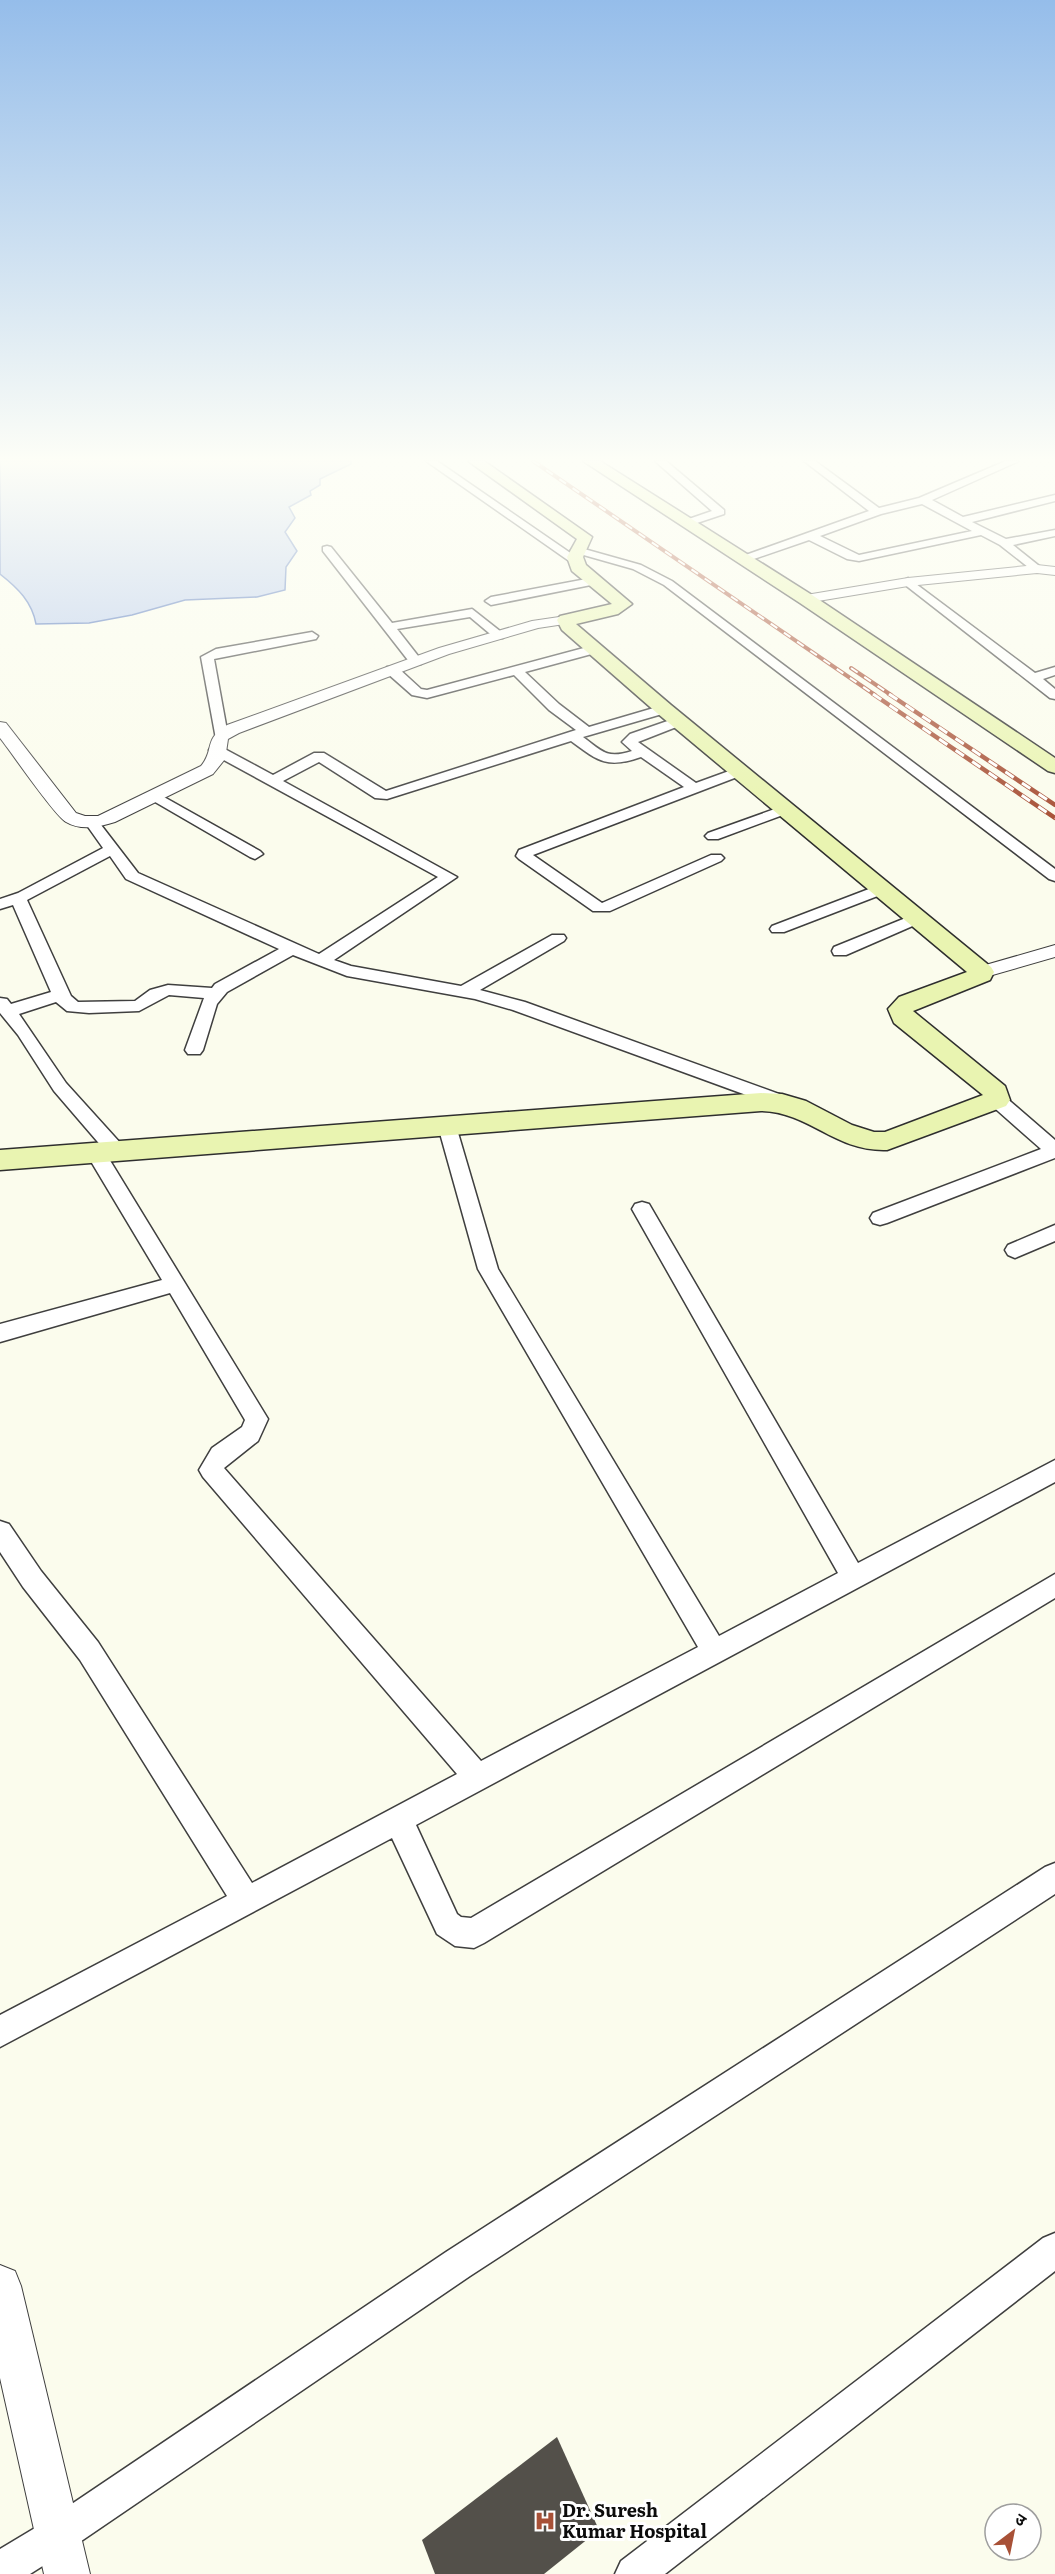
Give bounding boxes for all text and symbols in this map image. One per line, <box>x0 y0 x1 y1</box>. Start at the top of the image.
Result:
place label: Dr. Suresh Kumar Hospital <box>562 2496 707 2544</box>
north arrow <box>983 2502 1043 2562</box>
text: उ <box>1011 2506 1032 2531</box>
hospital icon: Dr. Suresh Kumar Hospital <box>533 2509 557 2533</box>

